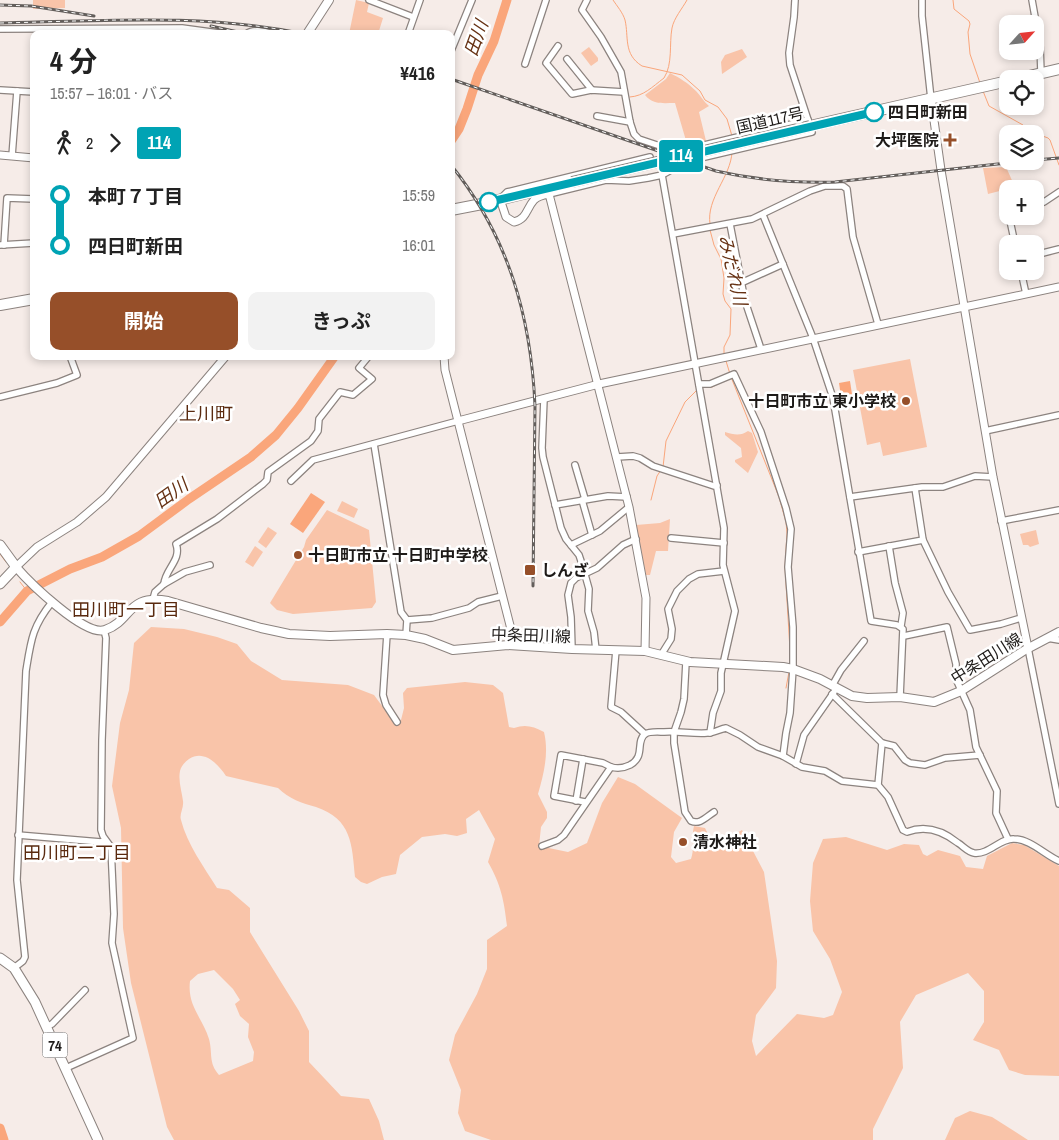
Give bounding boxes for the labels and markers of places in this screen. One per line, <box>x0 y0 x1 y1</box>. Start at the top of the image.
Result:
place label: 四日町新田 <box>888 101 968 123</box>
marker: 四日町新田 <box>864 102 884 122</box>
place label: 大坪医院 <box>875 129 939 151</box>
marker: 大坪医院 <box>943 133 957 147</box>
unlabelled marker <box>479 192 499 212</box>
place label: 十日町市立 東小学校 <box>748 390 896 412</box>
marker: 十日町市立 東小学校 <box>900 395 912 407</box>
place label: 十日町市立 十日町中学校 <box>308 544 488 566</box>
marker: 十日町市立 十日町中学校 <box>292 549 304 561</box>
place label: しんざ <box>541 559 589 581</box>
marker: しんざ <box>523 563 537 577</box>
place label: 清水神社 <box>693 831 757 853</box>
marker: 清水神社 <box>677 836 689 848</box>

